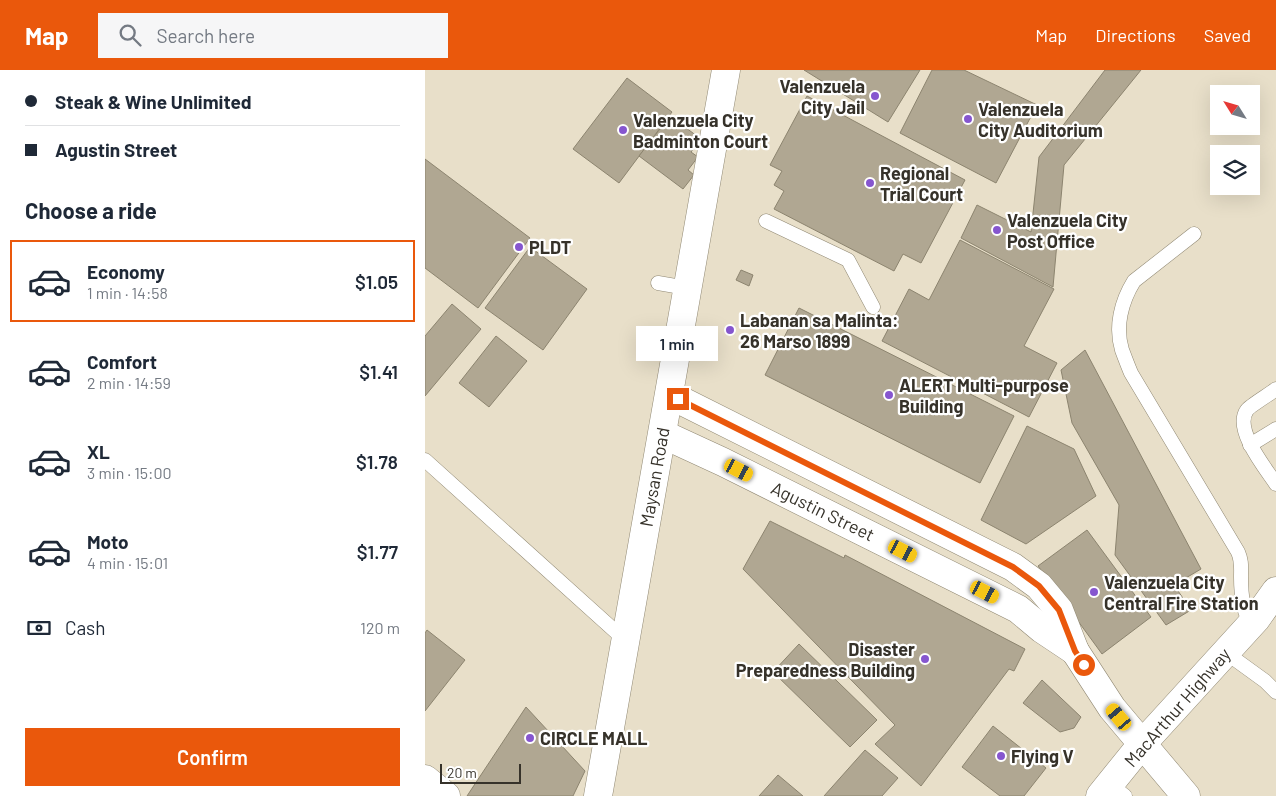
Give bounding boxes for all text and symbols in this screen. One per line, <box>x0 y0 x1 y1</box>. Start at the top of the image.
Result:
search box <box>98 13 448 58</box>
text: Map <box>25 21 68 50</box>
icon: search <box>116 21 144 49</box>
text: Search here <box>156 24 255 47</box>
text: Map <box>1035 24 1067 46</box>
text: Directions <box>1095 24 1176 46</box>
text: Saved <box>1204 24 1251 46</box>
place label: Valenzuela City Jail <box>780 75 865 118</box>
north arrow <box>1210 85 1260 135</box>
map controls <box>1210 85 1260 195</box>
text: Steak & Wine Unlimited <box>55 90 252 113</box>
marker: Valenzuela City Jail <box>869 90 881 102</box>
place label: Valenzuela City Auditorium <box>978 98 1103 141</box>
place label: Valenzuela City Badminton Court <box>633 109 768 152</box>
marker: Valenzuela City Auditorium <box>962 113 974 125</box>
marker: Valenzuela City Badminton Court <box>617 124 629 136</box>
text: Agustin Street <box>55 138 177 161</box>
button: layers <box>1210 145 1260 195</box>
place label: Regional Trial Court <box>880 162 963 205</box>
marker: Regional Trial Court <box>864 177 876 189</box>
text: Choose a ride <box>25 197 157 223</box>
place label: Valenzuela City Post Office <box>1007 209 1128 252</box>
marker: Valenzuela City Post Office <box>991 224 1003 236</box>
place label: PLDT <box>529 236 572 258</box>
marker: PLDT <box>513 241 525 253</box>
icon: car <box>27 259 72 304</box>
text: Economy <box>87 260 165 283</box>
text: $1.05 <box>355 270 398 293</box>
text: 1 min · 14:58 <box>87 283 168 302</box>
place label: Labanan sa Malinta: 26 Marso 1899 <box>740 309 899 352</box>
marker: Labanan sa Malinta: 26 Marso 1899 <box>724 324 736 336</box>
callout: 1 min <box>637 326 719 362</box>
text: 1 min <box>660 334 694 353</box>
icon: car <box>27 349 72 394</box>
text: Comfort <box>87 350 157 373</box>
text: $1.41 <box>359 360 398 383</box>
text: 2 min · 14:59 <box>87 373 171 392</box>
place label: ALERT Multi-purpose Building <box>899 374 1069 417</box>
route end <box>667 388 689 410</box>
marker: ALERT Multi-purpose Building <box>883 389 895 401</box>
street label: Maysan Road <box>634 426 674 528</box>
icon: car <box>27 439 72 484</box>
text: XL <box>87 440 110 463</box>
text: $1.78 <box>356 450 398 473</box>
car <box>722 457 755 483</box>
text: 3 min · 15:00 <box>87 463 171 482</box>
street label: Agustin Street <box>768 477 878 545</box>
icon: car <box>27 529 72 574</box>
text: Moto <box>87 530 129 553</box>
car <box>886 538 919 564</box>
text: $1.77 <box>357 540 398 563</box>
text: 4 min · 15:01 <box>87 553 168 572</box>
place label: Valenzuela City Central Fire Station <box>1104 571 1259 614</box>
car <box>968 579 1001 605</box>
marker: Valenzuela City Central Fire Station <box>1088 586 1100 598</box>
icon: cash <box>25 614 53 642</box>
text: Cash <box>65 616 106 639</box>
text: 120 m <box>360 618 400 637</box>
place label: Disaster Preparedness Building <box>736 638 915 681</box>
street label: MacArthur Highway <box>1119 643 1235 771</box>
marker: Disaster Preparedness Building <box>919 653 931 665</box>
route start <box>1073 654 1095 676</box>
car <box>1103 701 1134 733</box>
place label: CIRCLE MALL <box>540 727 648 749</box>
button: Confirm <box>25 728 400 786</box>
marker: CIRCLE MALL <box>524 732 536 744</box>
place label: Flying V <box>1011 745 1074 767</box>
marker: Flying V <box>995 750 1007 762</box>
scale bar <box>440 761 521 784</box>
text: 20 m <box>447 764 477 781</box>

